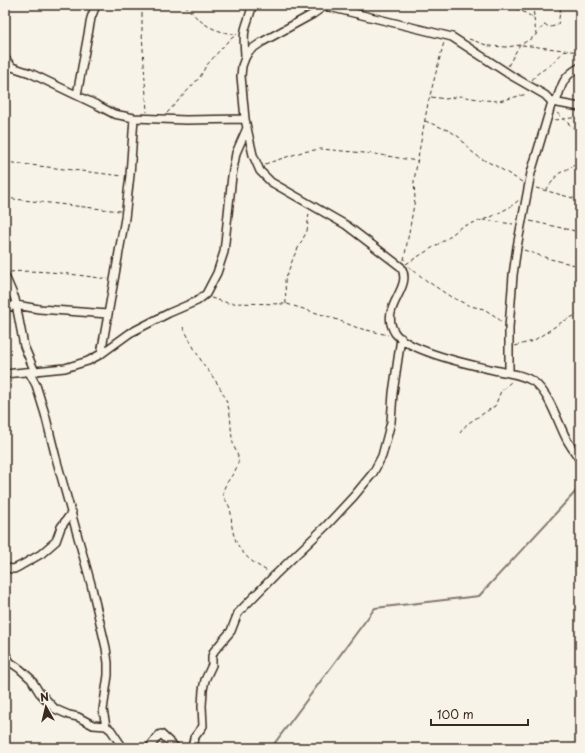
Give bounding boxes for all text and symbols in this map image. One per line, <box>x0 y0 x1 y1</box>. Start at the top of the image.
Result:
north arrow <box>26 687 66 727</box>
text: N <box>39 688 50 706</box>
scale bar <box>431 701 528 727</box>
text: 100 m <box>437 705 474 723</box>

